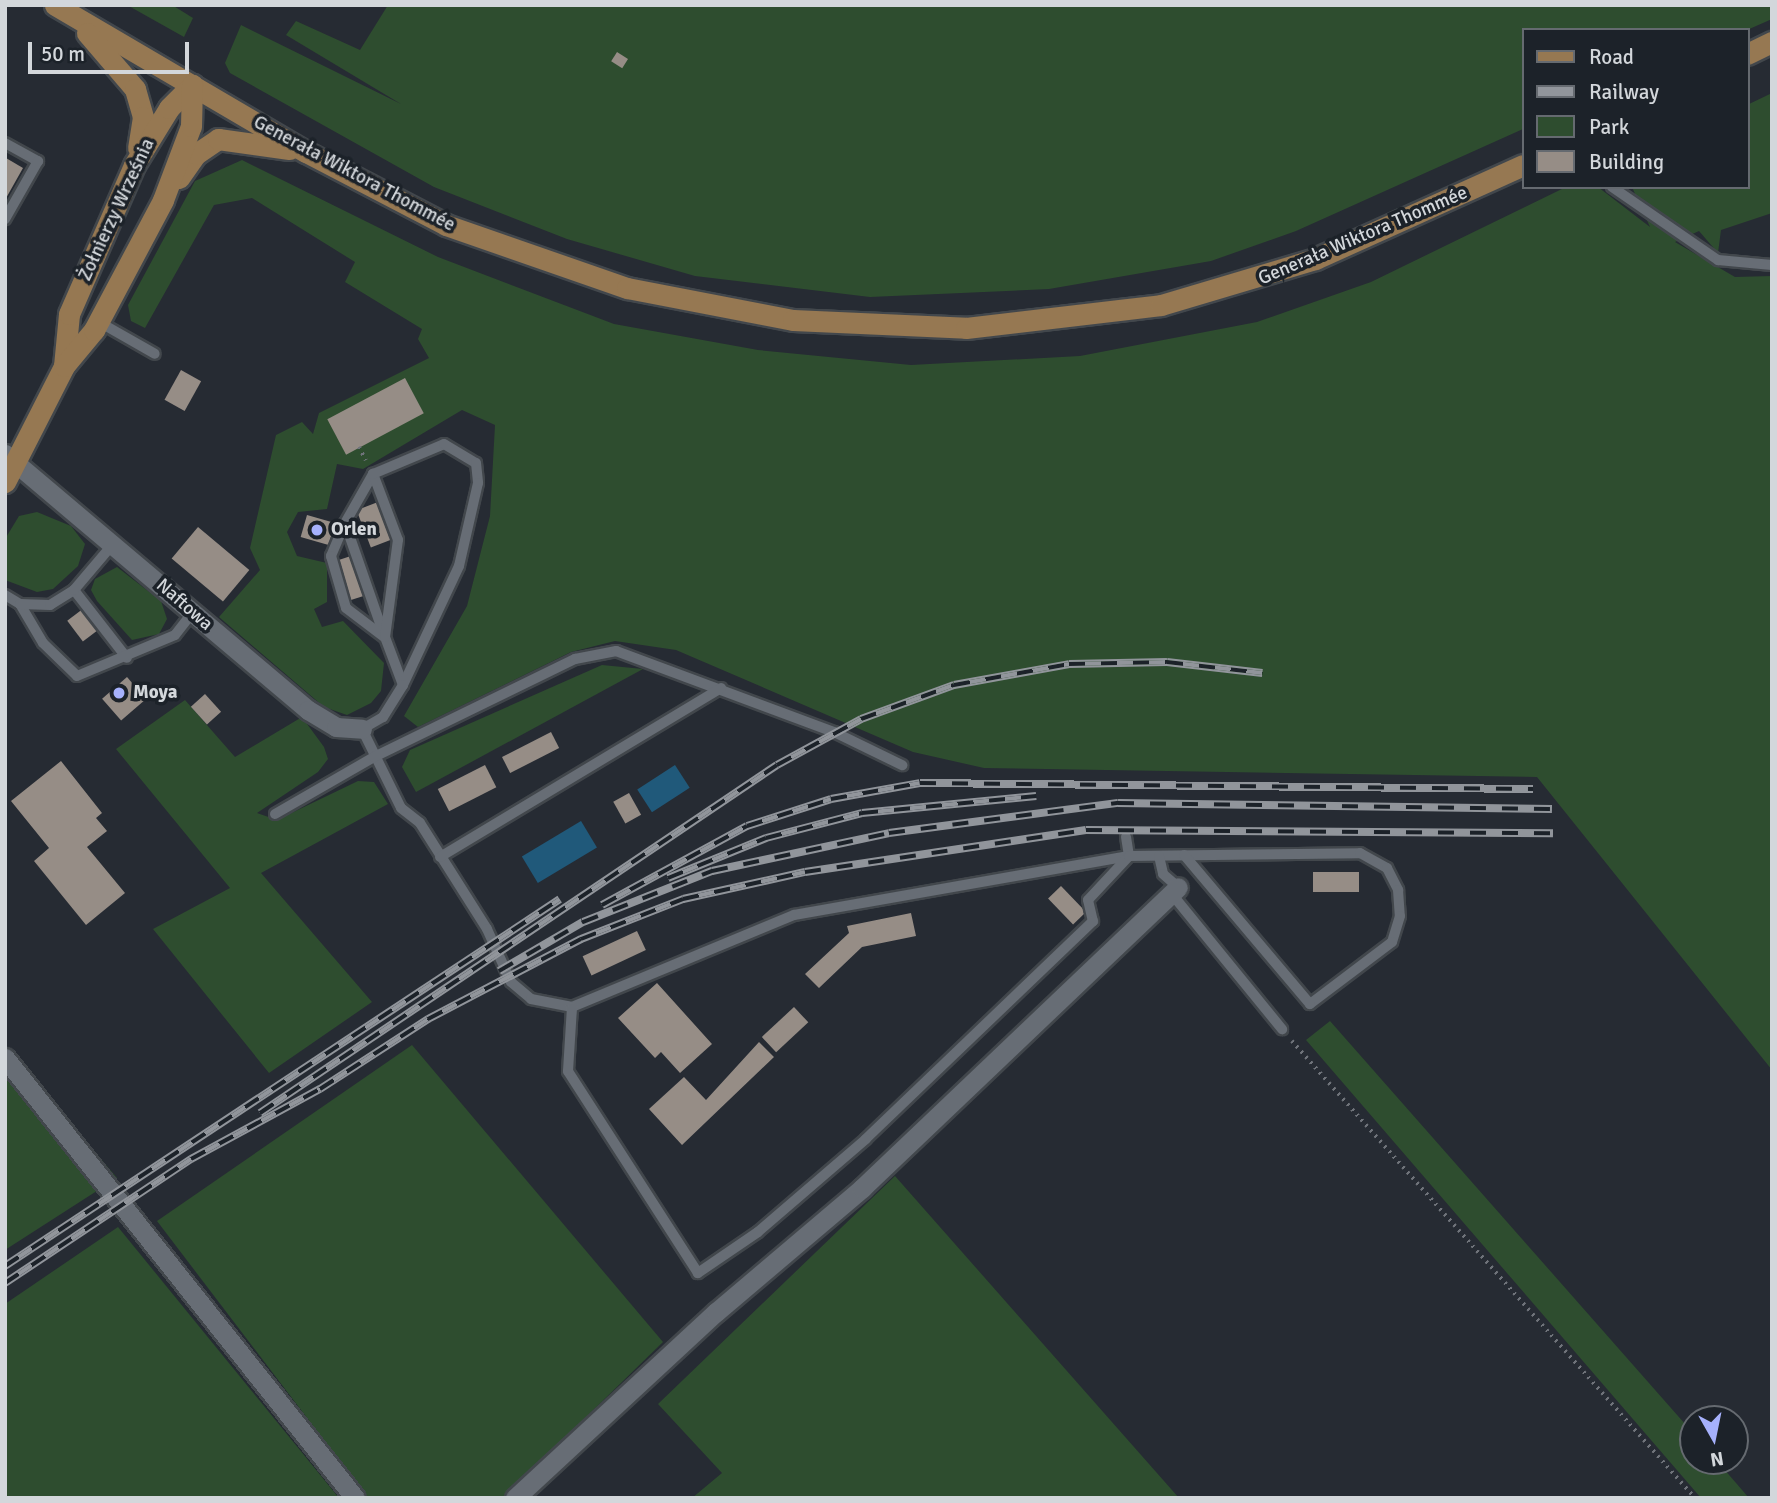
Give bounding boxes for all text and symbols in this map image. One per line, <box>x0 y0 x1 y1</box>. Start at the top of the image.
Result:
scale bar <box>32 28 192 72</box>
legend <box>1522 28 1749 189</box>
text: 50 m <box>41 41 85 67</box>
text: Road <box>1589 44 1634 70</box>
text: Railway <box>1589 79 1659 105</box>
street label: Generała Wiktora Thommée <box>249 111 459 237</box>
text: Park <box>1589 114 1629 140</box>
street label: Żołnierzy Września <box>74 135 160 285</box>
text: Building <box>1589 149 1664 175</box>
street label: Generała Wiktora Thommée <box>1255 182 1471 290</box>
place label: Orlen <box>331 519 377 541</box>
marker: Orlen <box>309 522 325 538</box>
street label: Naftowa <box>151 574 217 636</box>
place label: Moya <box>133 682 178 704</box>
marker: Moya <box>111 685 127 701</box>
north arrow <box>1679 1405 1749 1475</box>
text: N <box>1709 1446 1725 1472</box>

